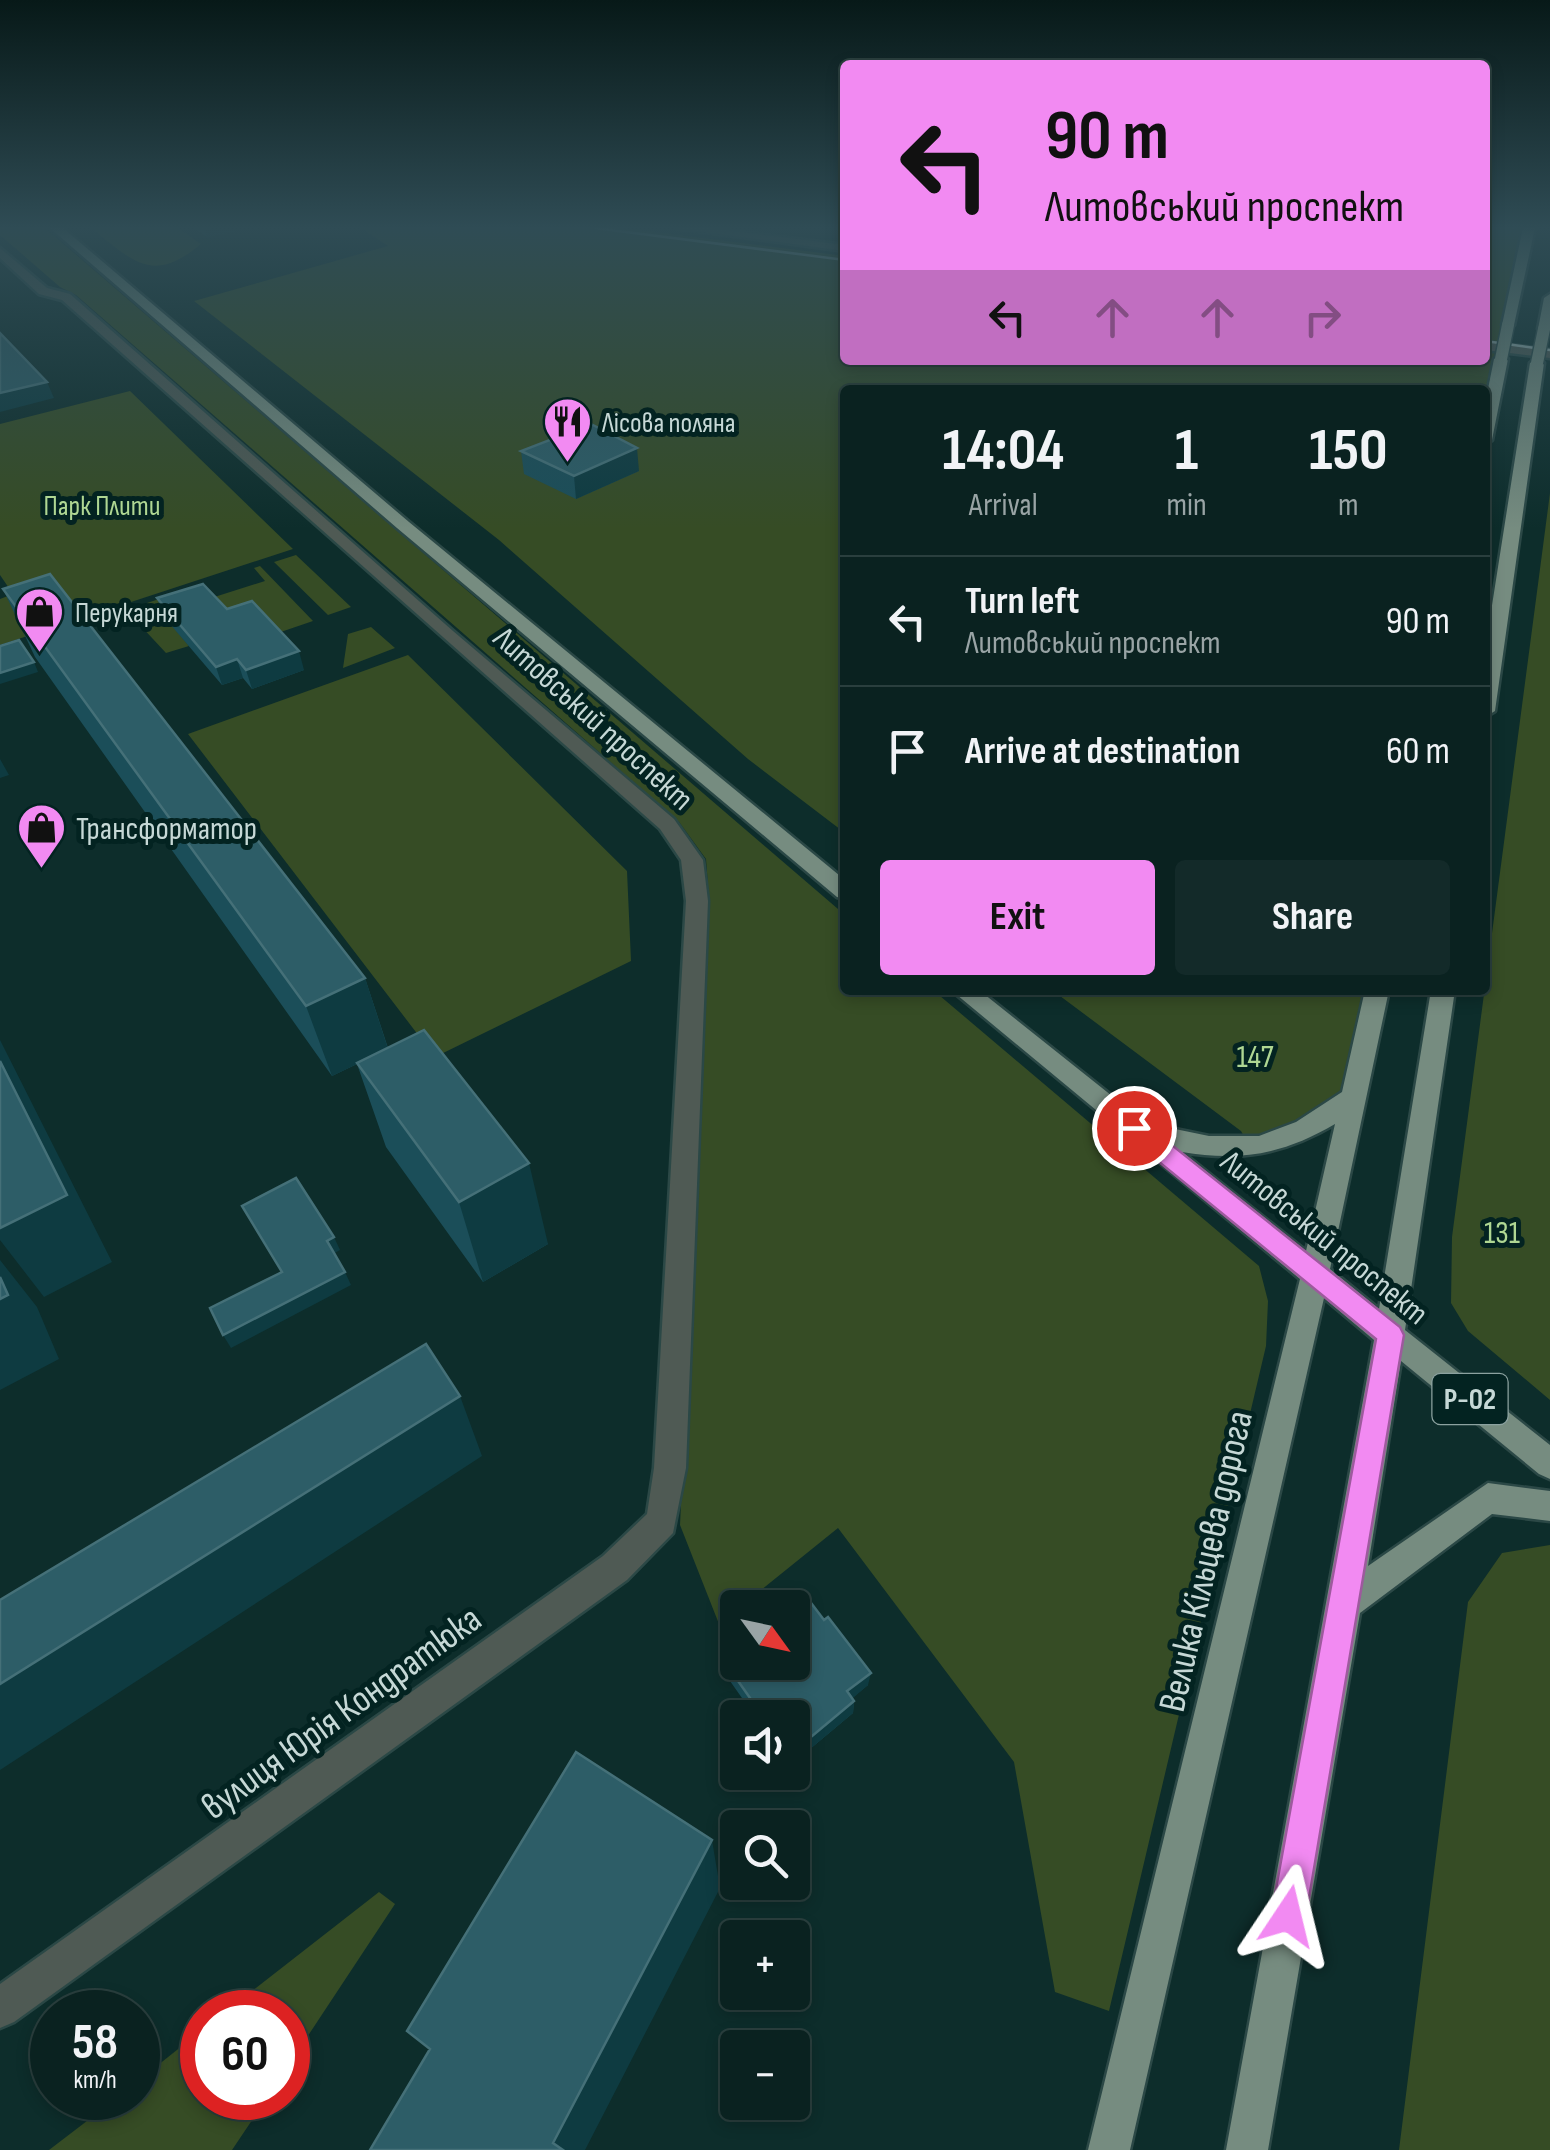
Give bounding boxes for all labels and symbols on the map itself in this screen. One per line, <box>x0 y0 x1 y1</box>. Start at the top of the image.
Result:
restaurant icon: Лісова поляна <box>541 396 593 464</box>
place label: Лісова поляна <box>601 407 736 440</box>
park label: Парк Плити <box>44 490 160 523</box>
shop icon: Перукарня <box>14 586 66 654</box>
place label: Перукарня <box>75 597 178 630</box>
street label: Литовський проспект <box>484 618 701 819</box>
shop icon: Трансформатор <box>15 802 67 870</box>
place label: Трансформатор <box>76 810 257 849</box>
park label: 147 <box>1236 1038 1274 1077</box>
pin <box>1092 1086 1177 1171</box>
street label: Литовський проспект <box>1212 1142 1436 1334</box>
park label: 131 <box>1484 1214 1520 1253</box>
road number: Р-02 <box>1432 1374 1508 1424</box>
street label: Велика Кільцева дорога <box>1150 1407 1263 1716</box>
north arrow <box>720 1590 810 1680</box>
street label: вулиця Юрія Кондратюка <box>193 1597 490 1830</box>
position arrow <box>1236 1864 1340 1968</box>
speed limit sign: 60 <box>180 1990 310 2120</box>

